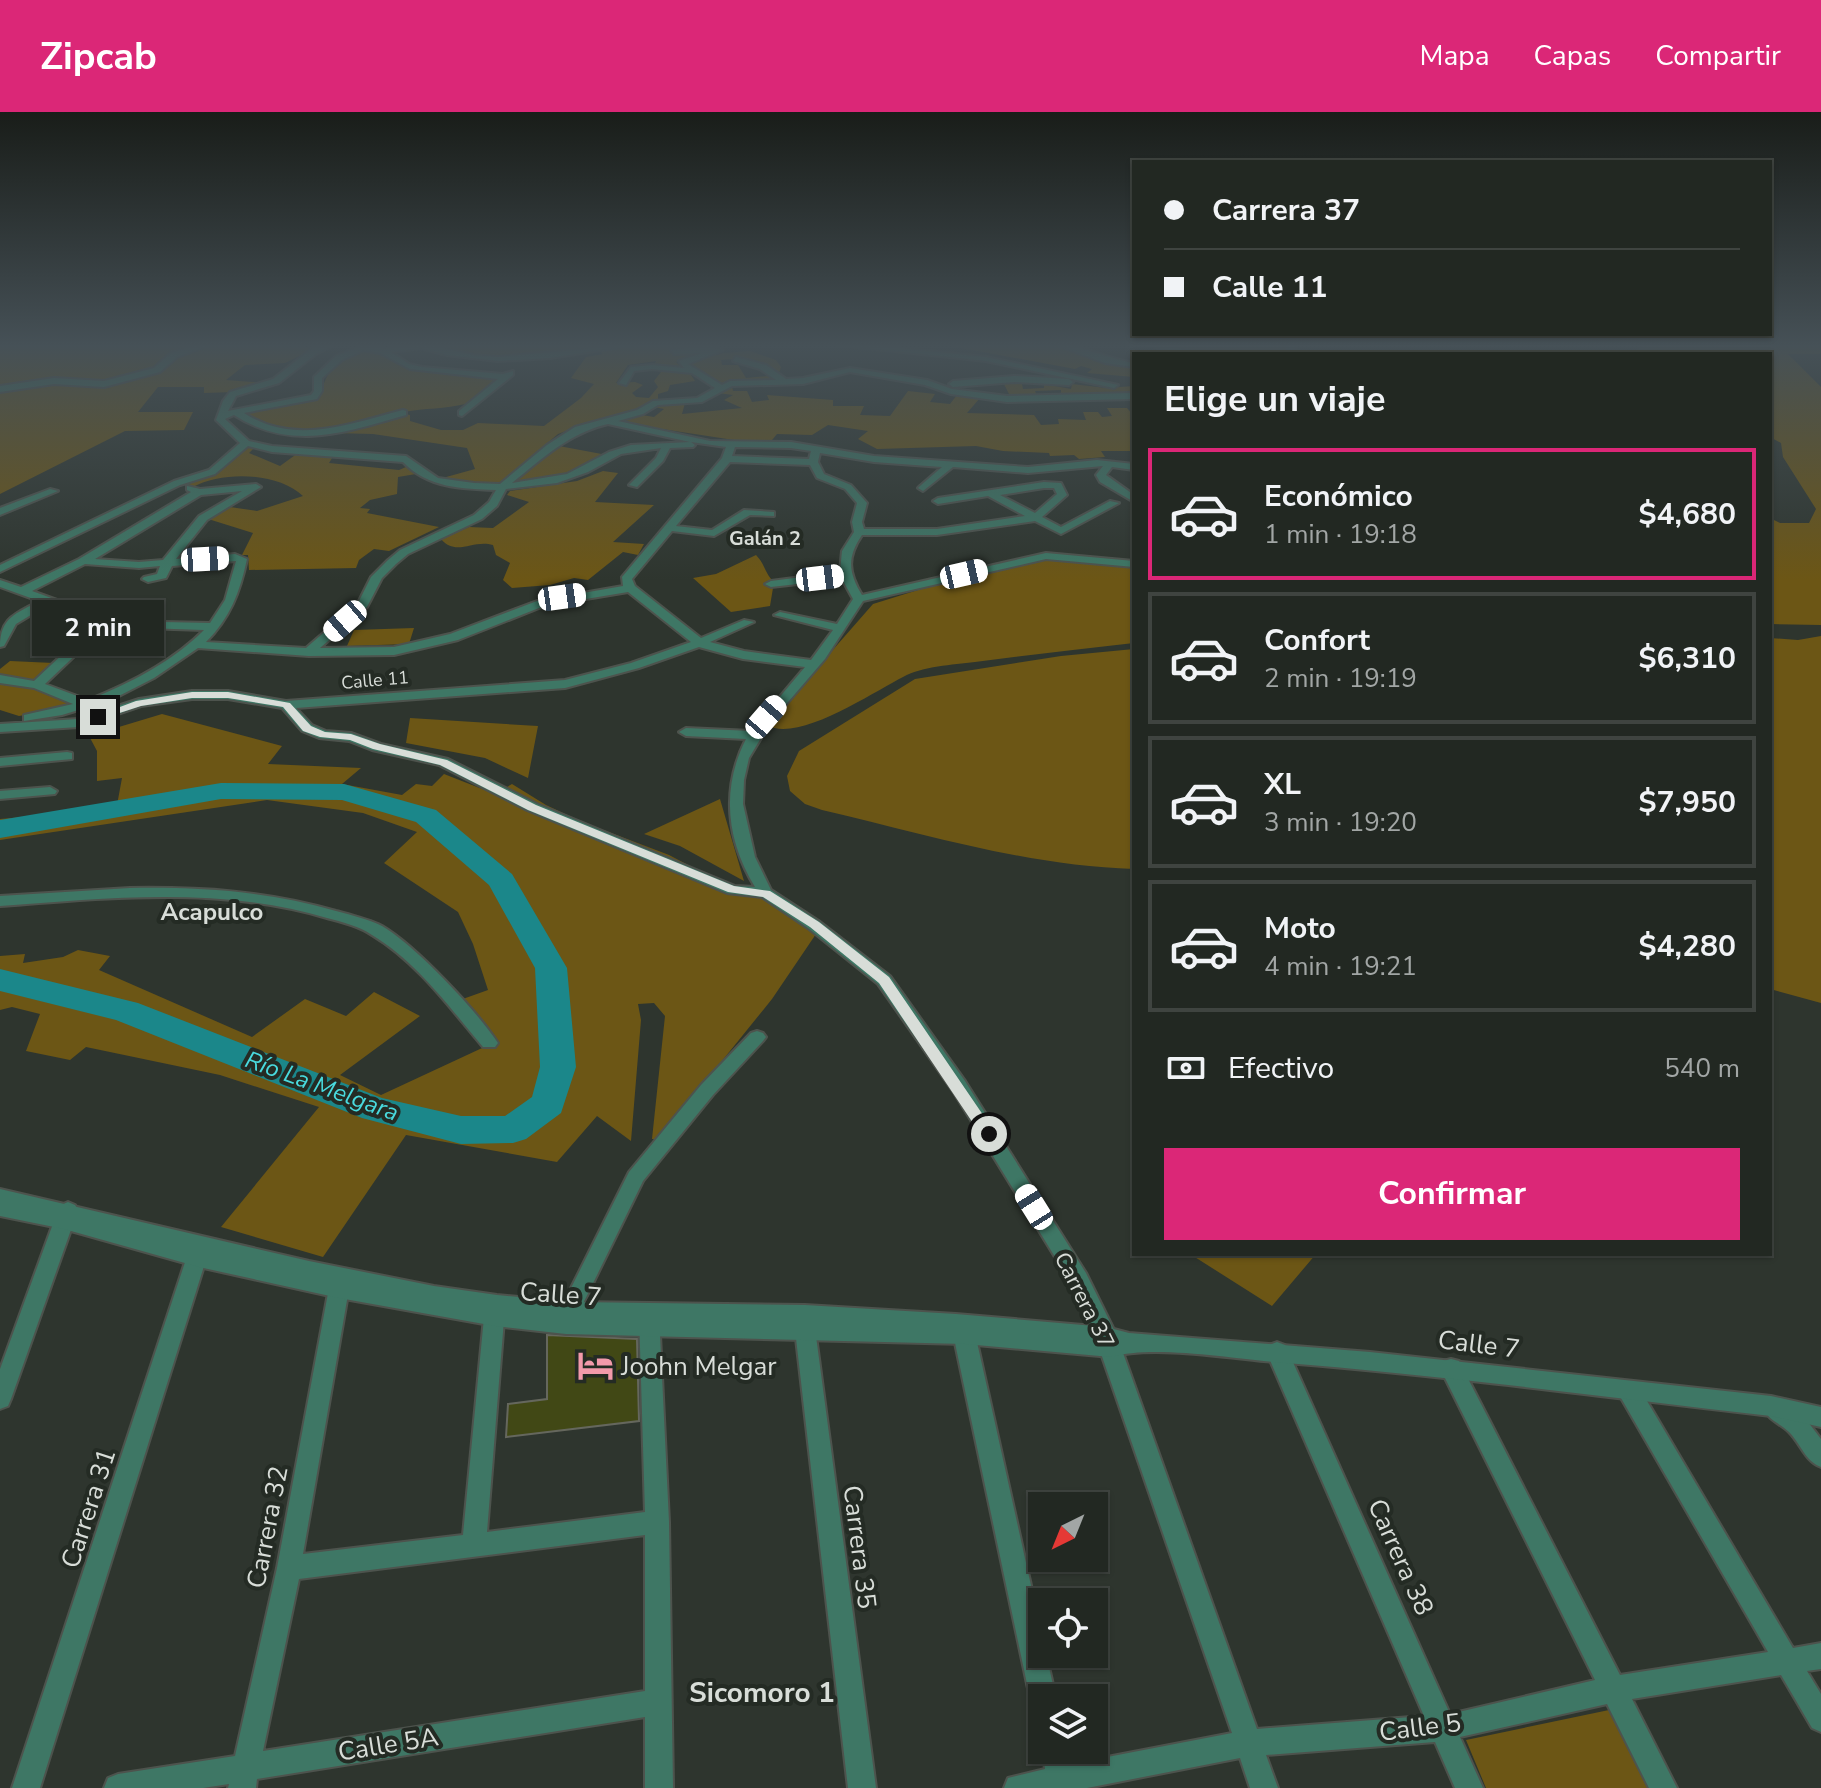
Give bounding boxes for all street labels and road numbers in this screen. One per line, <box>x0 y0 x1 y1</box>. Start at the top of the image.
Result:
street label: Calle 11 <box>340 665 410 695</box>
street label: Carrera 37 <box>1047 1247 1121 1354</box>
street label: Calle 7 <box>519 1274 603 1315</box>
street label: Calle 7 <box>1436 1322 1522 1367</box>
street label: Carrera 31 <box>53 1444 124 1573</box>
street label: Carrera 32 <box>238 1463 296 1591</box>
street label: Carrera 35 <box>835 1483 884 1611</box>
street label: Carrera 38 <box>1359 1493 1442 1621</box>
street label: Calle 5 <box>1377 1705 1463 1750</box>
street label: Calle 5A <box>335 1719 441 1770</box>

